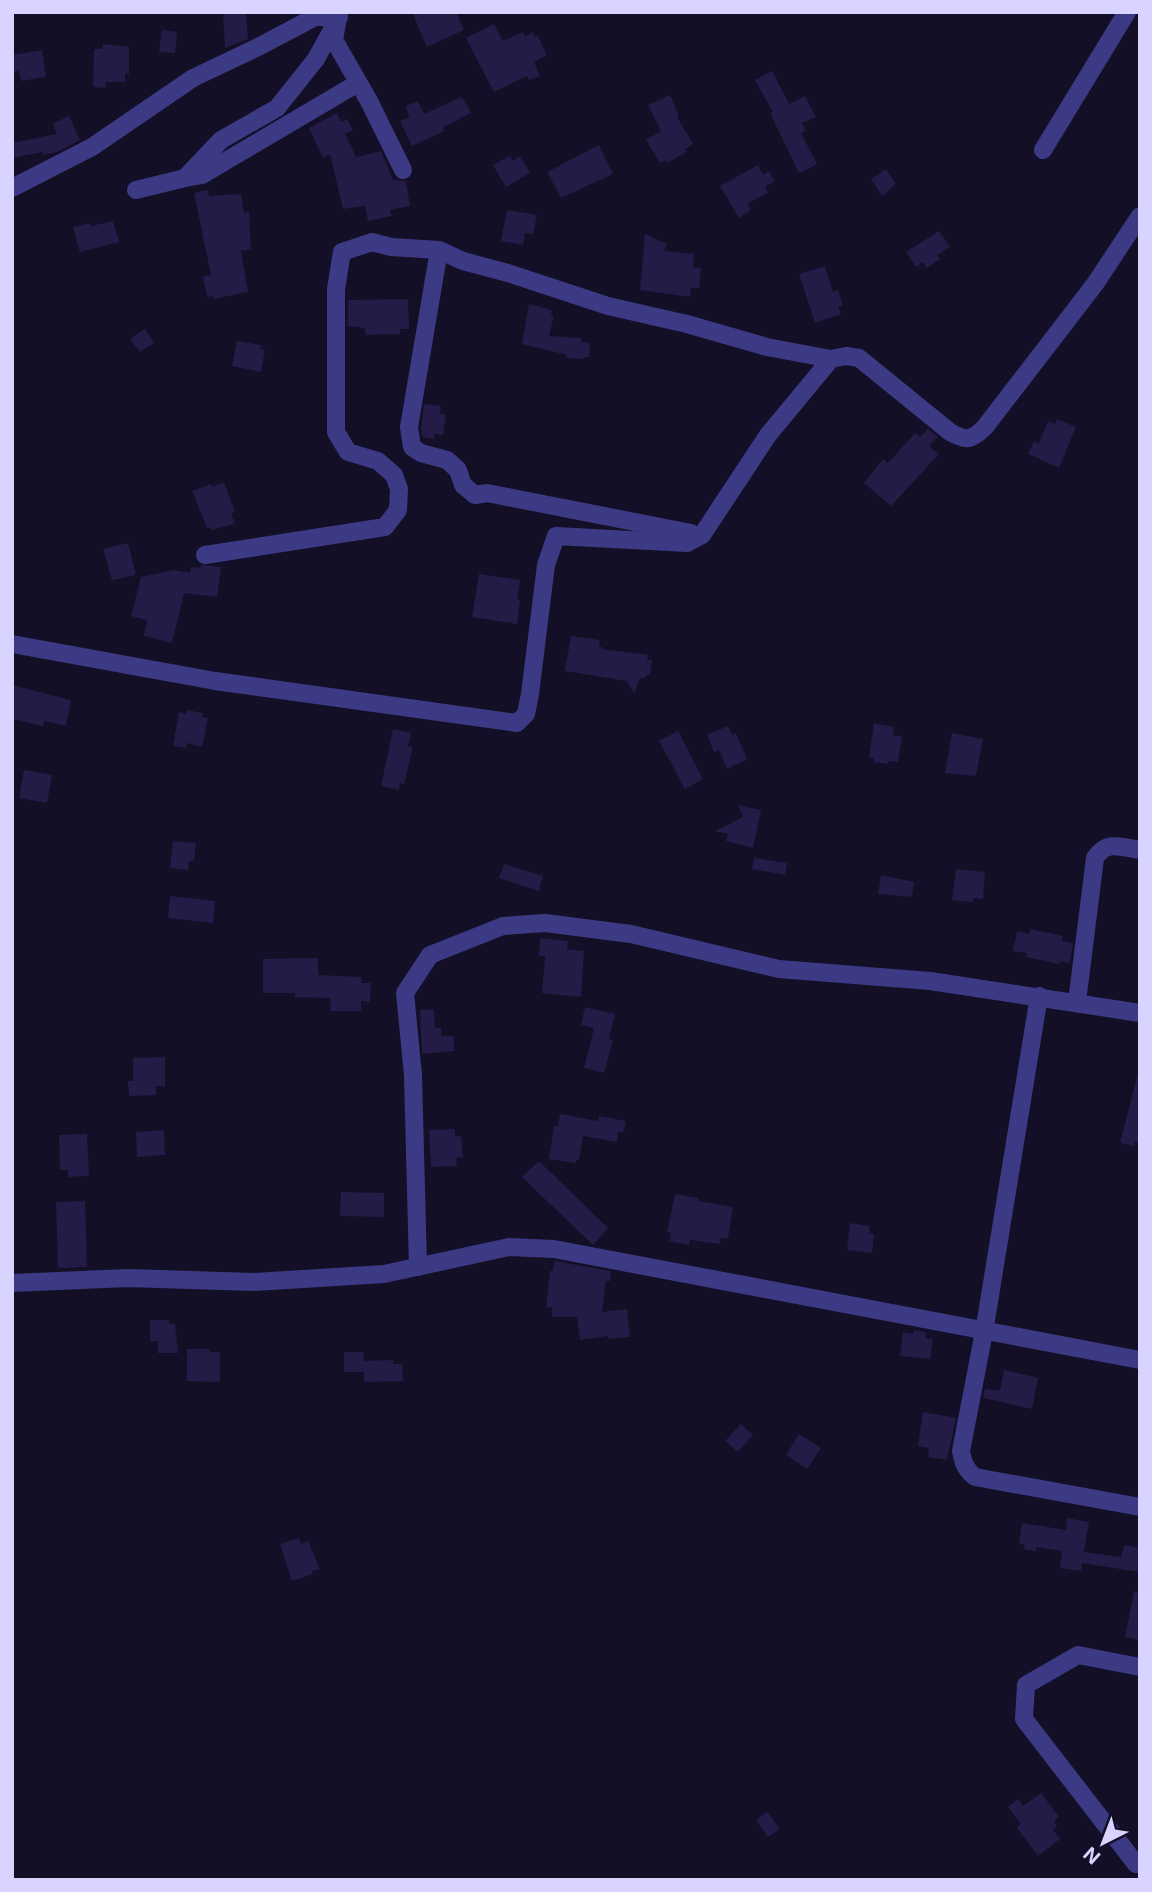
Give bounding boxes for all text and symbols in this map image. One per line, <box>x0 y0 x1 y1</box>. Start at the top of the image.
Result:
north arrow <box>1068 1808 1138 1878</box>
text: N <box>1079 1842 1105 1869</box>

